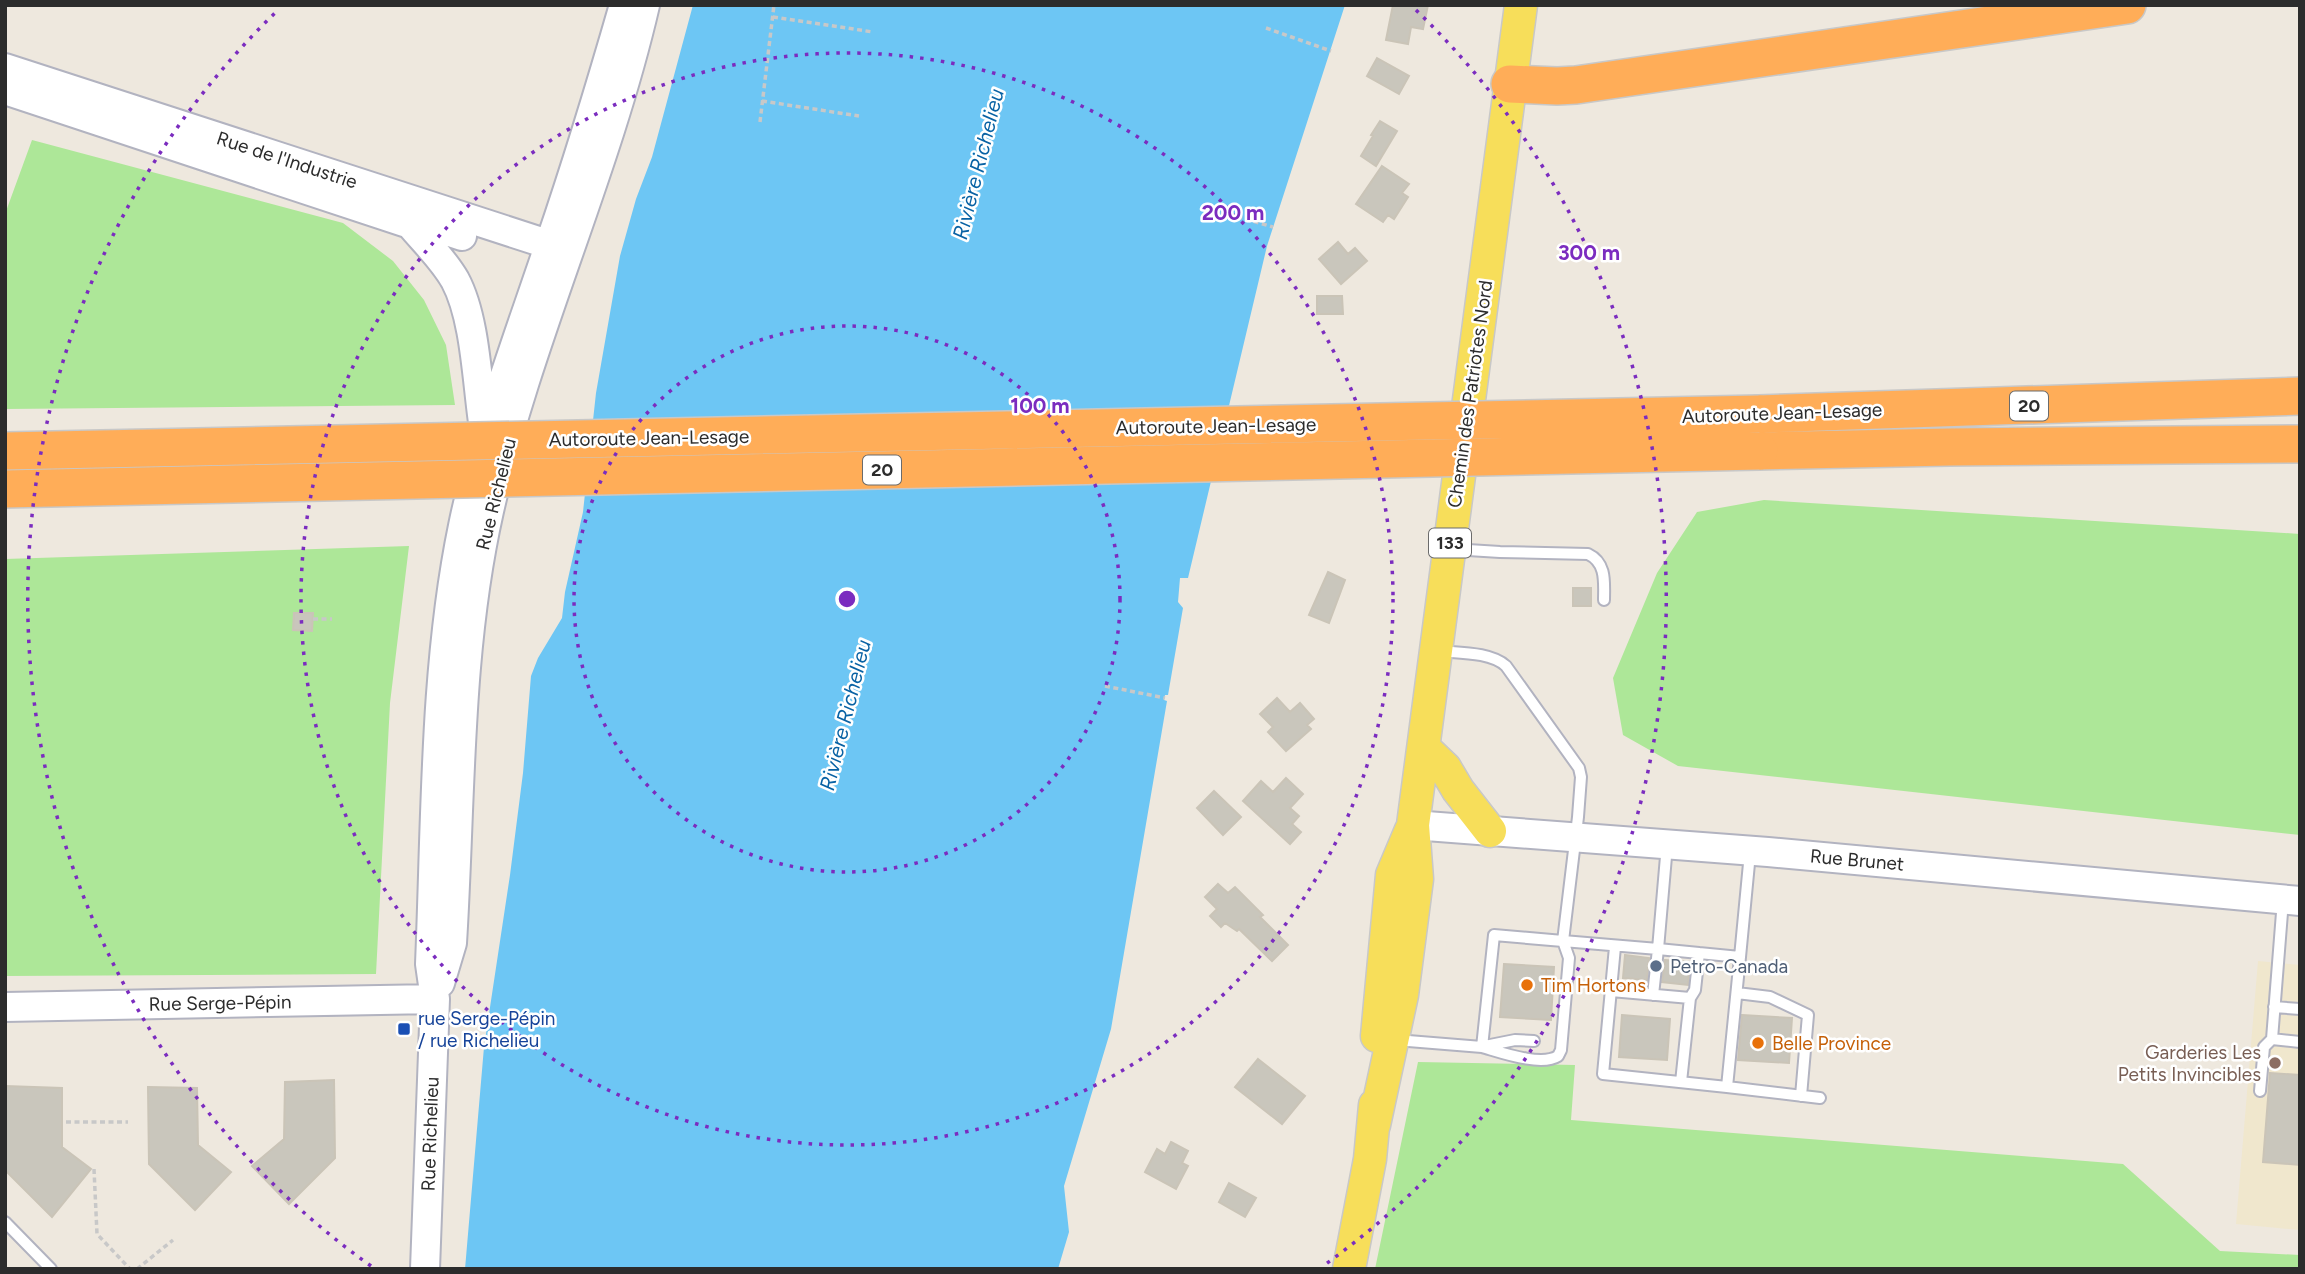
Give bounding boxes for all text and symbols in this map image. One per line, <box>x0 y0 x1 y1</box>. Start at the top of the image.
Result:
water label: Rivière Richelieu <box>947 86 1009 242</box>
street label: Rue de l'Industrie <box>214 126 360 194</box>
text: 200 m <box>1202 200 1264 225</box>
text: 300 m <box>1558 240 1620 265</box>
street label: Chemin des Patriotes Nord <box>1443 279 1497 509</box>
road number: 20 <box>2010 392 2048 420</box>
text: 100 m <box>1010 393 1070 418</box>
street label: Autoroute Jean-Lesage <box>1681 398 1883 428</box>
street label: Autoroute Jean-Lesage <box>1116 413 1316 439</box>
street label: Autoroute Jean-Lesage <box>549 425 749 451</box>
street label: Rue Richelieu <box>471 436 521 552</box>
road number: 20 <box>863 456 901 484</box>
road number: 133 <box>1429 528 1471 558</box>
centre of rings <box>835 587 859 611</box>
water label: Rivière Richelieu <box>814 637 876 793</box>
street label: Rue Brunet <box>1809 844 1905 876</box>
place label: Petro-Canada <box>1670 955 1788 978</box>
marker: Petro-Canada <box>1648 958 1664 974</box>
place label: Tim Hortons <box>1541 974 1646 997</box>
marker: Tim Hortons <box>1519 977 1535 993</box>
street label: Rue Serge-Pépin <box>148 990 292 1016</box>
place label: rue Serge-Pépin / rue Richelieu <box>418 1007 555 1052</box>
marker: rue Serge-Pépin / rue Richelieu <box>396 1021 412 1037</box>
place label: Belle Province <box>1772 1032 1891 1055</box>
marker: Belle Province <box>1750 1035 1766 1051</box>
place label: Garderies Les Petits Invincibles <box>2118 1041 2261 1086</box>
marker: Garderies Les Petits Invincibles <box>2267 1055 2283 1071</box>
street label: Rue Richelieu <box>417 1076 443 1192</box>

